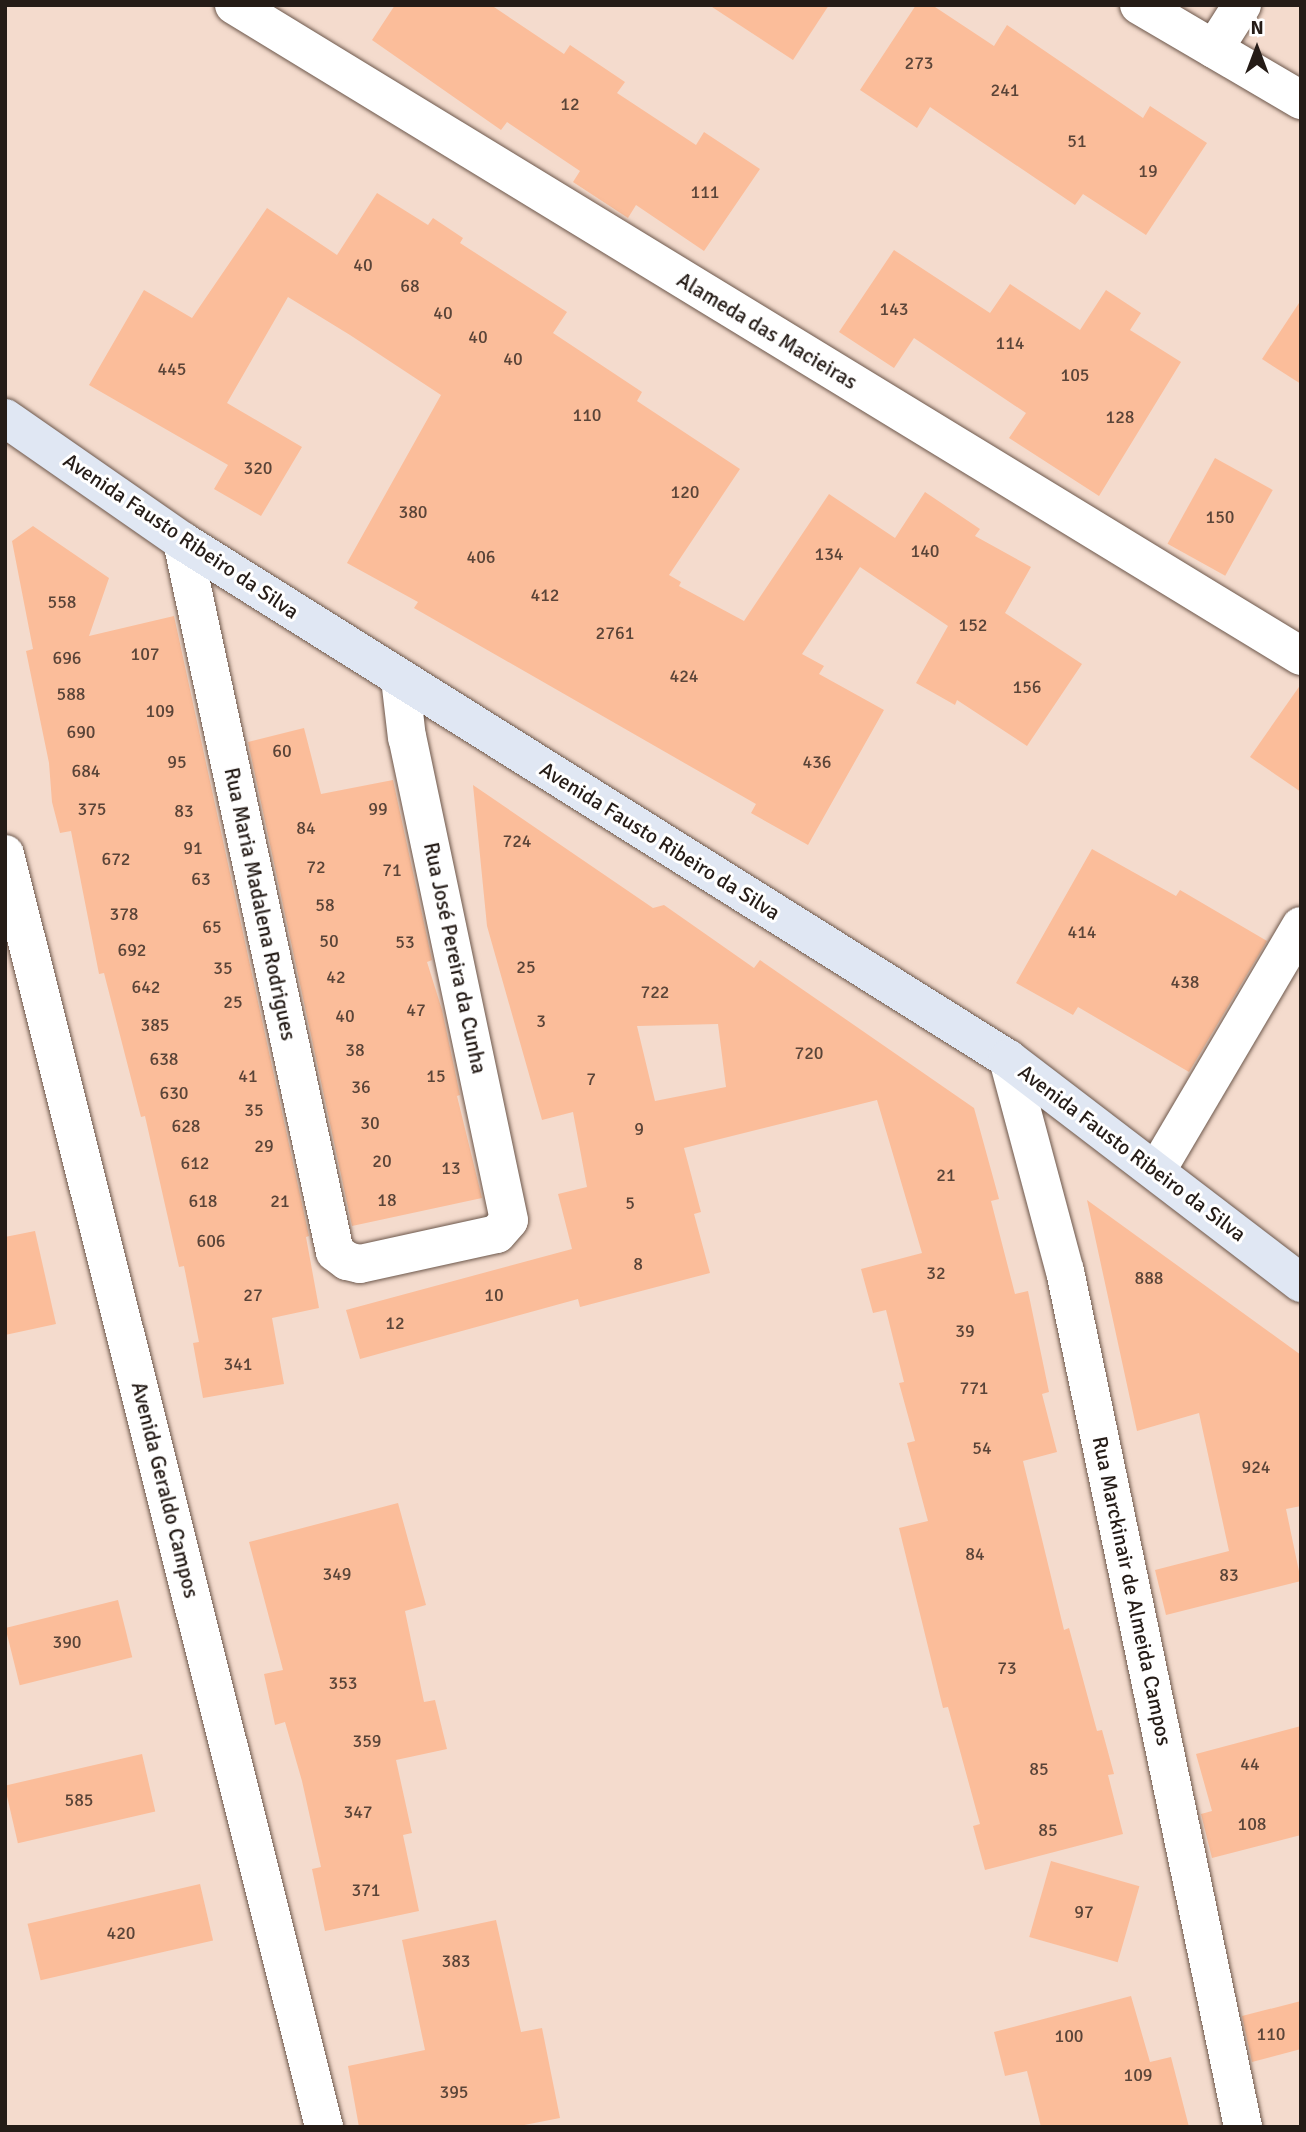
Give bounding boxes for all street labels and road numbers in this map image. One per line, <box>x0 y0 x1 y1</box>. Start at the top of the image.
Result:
street label: Alameda das Macieiras <box>672 267 862 395</box>
street label: Avenida Fausto Ribeiro da Silva <box>59 448 303 624</box>
street label: Avenida Fausto Ribeiro da Silva <box>535 757 785 925</box>
street label: Rua Maria Madalena Rodrigues <box>219 765 301 1043</box>
street label: Rua José Pereira da Cunha <box>418 840 492 1076</box>
street label: Avenida Fausto Ribeiro da Silva <box>1013 1059 1251 1247</box>
street label: Avenida Geraldo Campos <box>126 1379 204 1601</box>
street label: Rua Marckinair de Almeida Campos <box>1087 1434 1177 1748</box>

